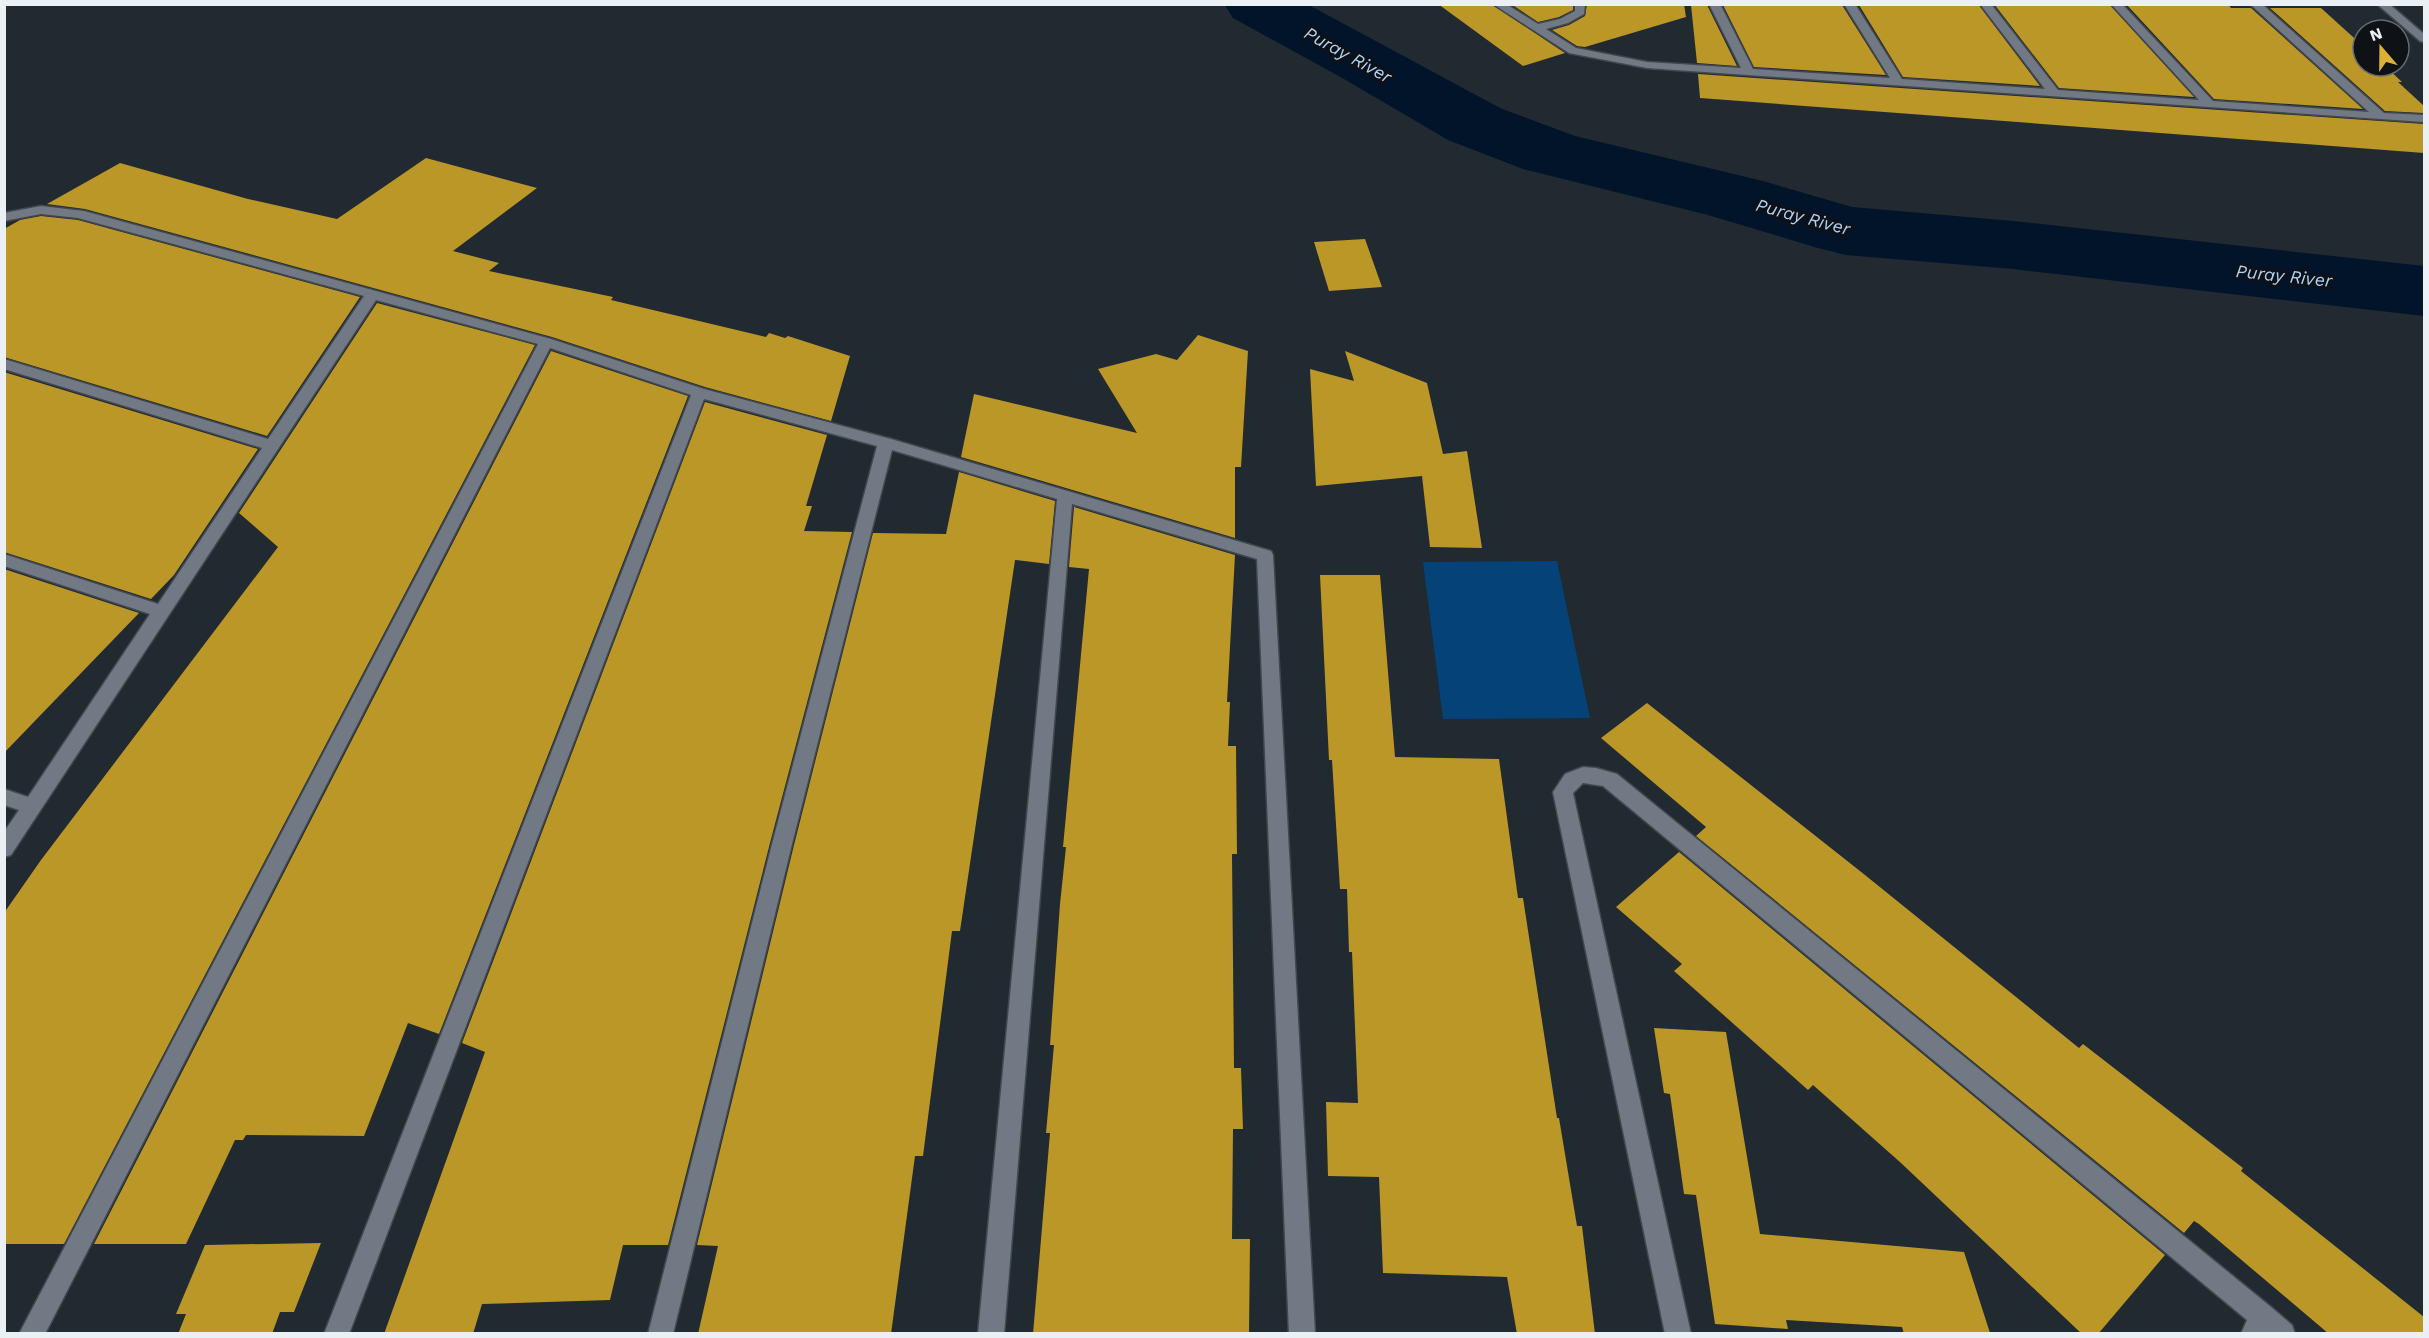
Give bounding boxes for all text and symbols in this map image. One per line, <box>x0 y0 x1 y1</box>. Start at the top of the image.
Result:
north arrow <box>2351 18 2411 78</box>
water label: Puray River <box>1301 22 1397 88</box>
text: N <box>2367 23 2385 45</box>
water label: Puray River <box>1754 194 1854 239</box>
water label: Puray River <box>2235 260 2334 291</box>

